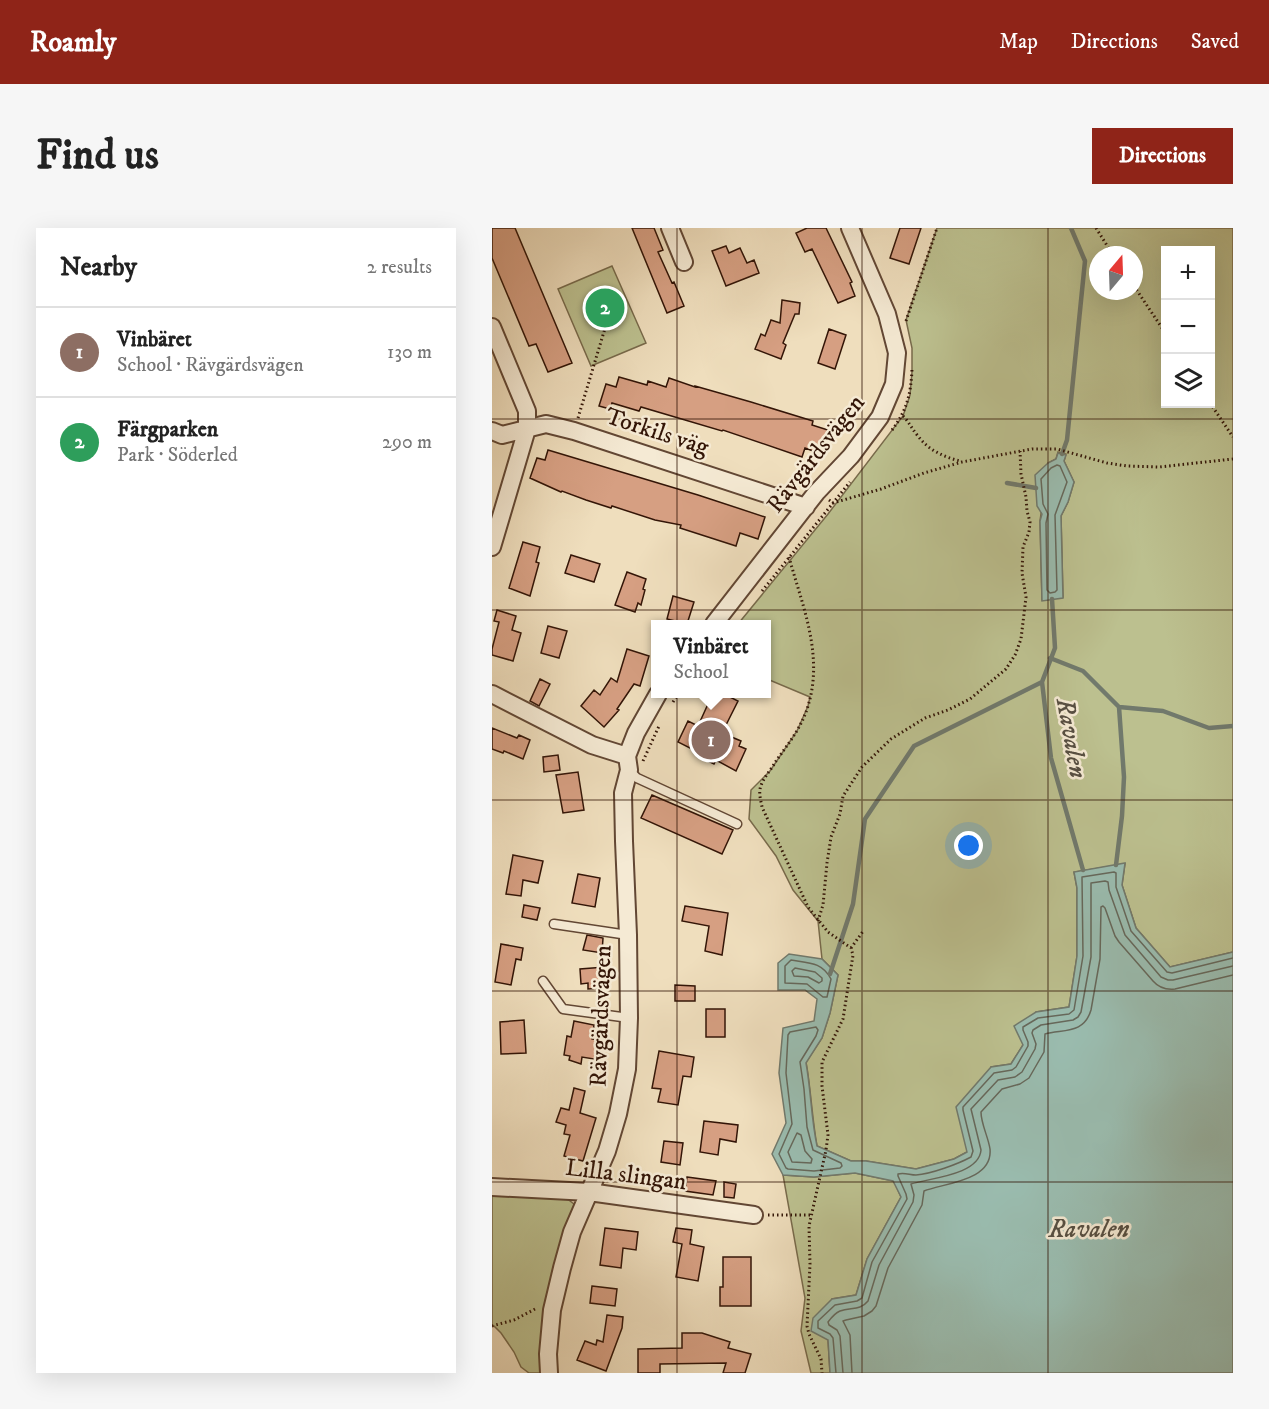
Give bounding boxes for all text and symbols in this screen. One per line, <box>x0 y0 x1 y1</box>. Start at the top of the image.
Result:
text: Roamly <box>30 25 116 60</box>
text: Map <box>999 29 1038 55</box>
text: Directions <box>1071 29 1158 55</box>
text: Saved <box>1191 29 1239 55</box>
button: Directions <box>1092 128 1233 184</box>
text: Find us <box>36 130 159 182</box>
north arrow <box>1089 246 1143 300</box>
map controls <box>1161 246 1215 408</box>
button: + <box>1161 246 1215 300</box>
text: Nearby <box>60 251 137 284</box>
text: 2 results <box>367 255 432 280</box>
pin: 2 <box>586 286 624 331</box>
button: − <box>1161 300 1215 354</box>
text: Vinbäret <box>117 326 192 353</box>
text: 1 <box>76 340 83 365</box>
text: 130 m <box>387 340 432 365</box>
text: School · Rävgärdsvägen <box>117 353 304 378</box>
button: layers <box>1161 354 1215 408</box>
street label: Rävgärdsvägen <box>760 388 872 519</box>
street label: Torkils väg <box>602 401 713 463</box>
text: Färgparken <box>117 416 218 443</box>
text: 2 <box>75 430 84 455</box>
text: 290 m <box>382 430 432 455</box>
text: Park · Söderled <box>117 443 238 468</box>
popup <box>651 620 771 698</box>
text: Vinbäret <box>674 633 748 660</box>
text: School <box>674 660 728 685</box>
water label: Ravalen <box>1048 694 1094 781</box>
pin: 1 <box>692 718 730 762</box>
your location <box>954 831 983 860</box>
street label: Rävgärdsvägen <box>584 944 618 1088</box>
street label: Lilla slingan <box>564 1153 689 1197</box>
water label: Ravalen <box>1047 1213 1130 1246</box>

